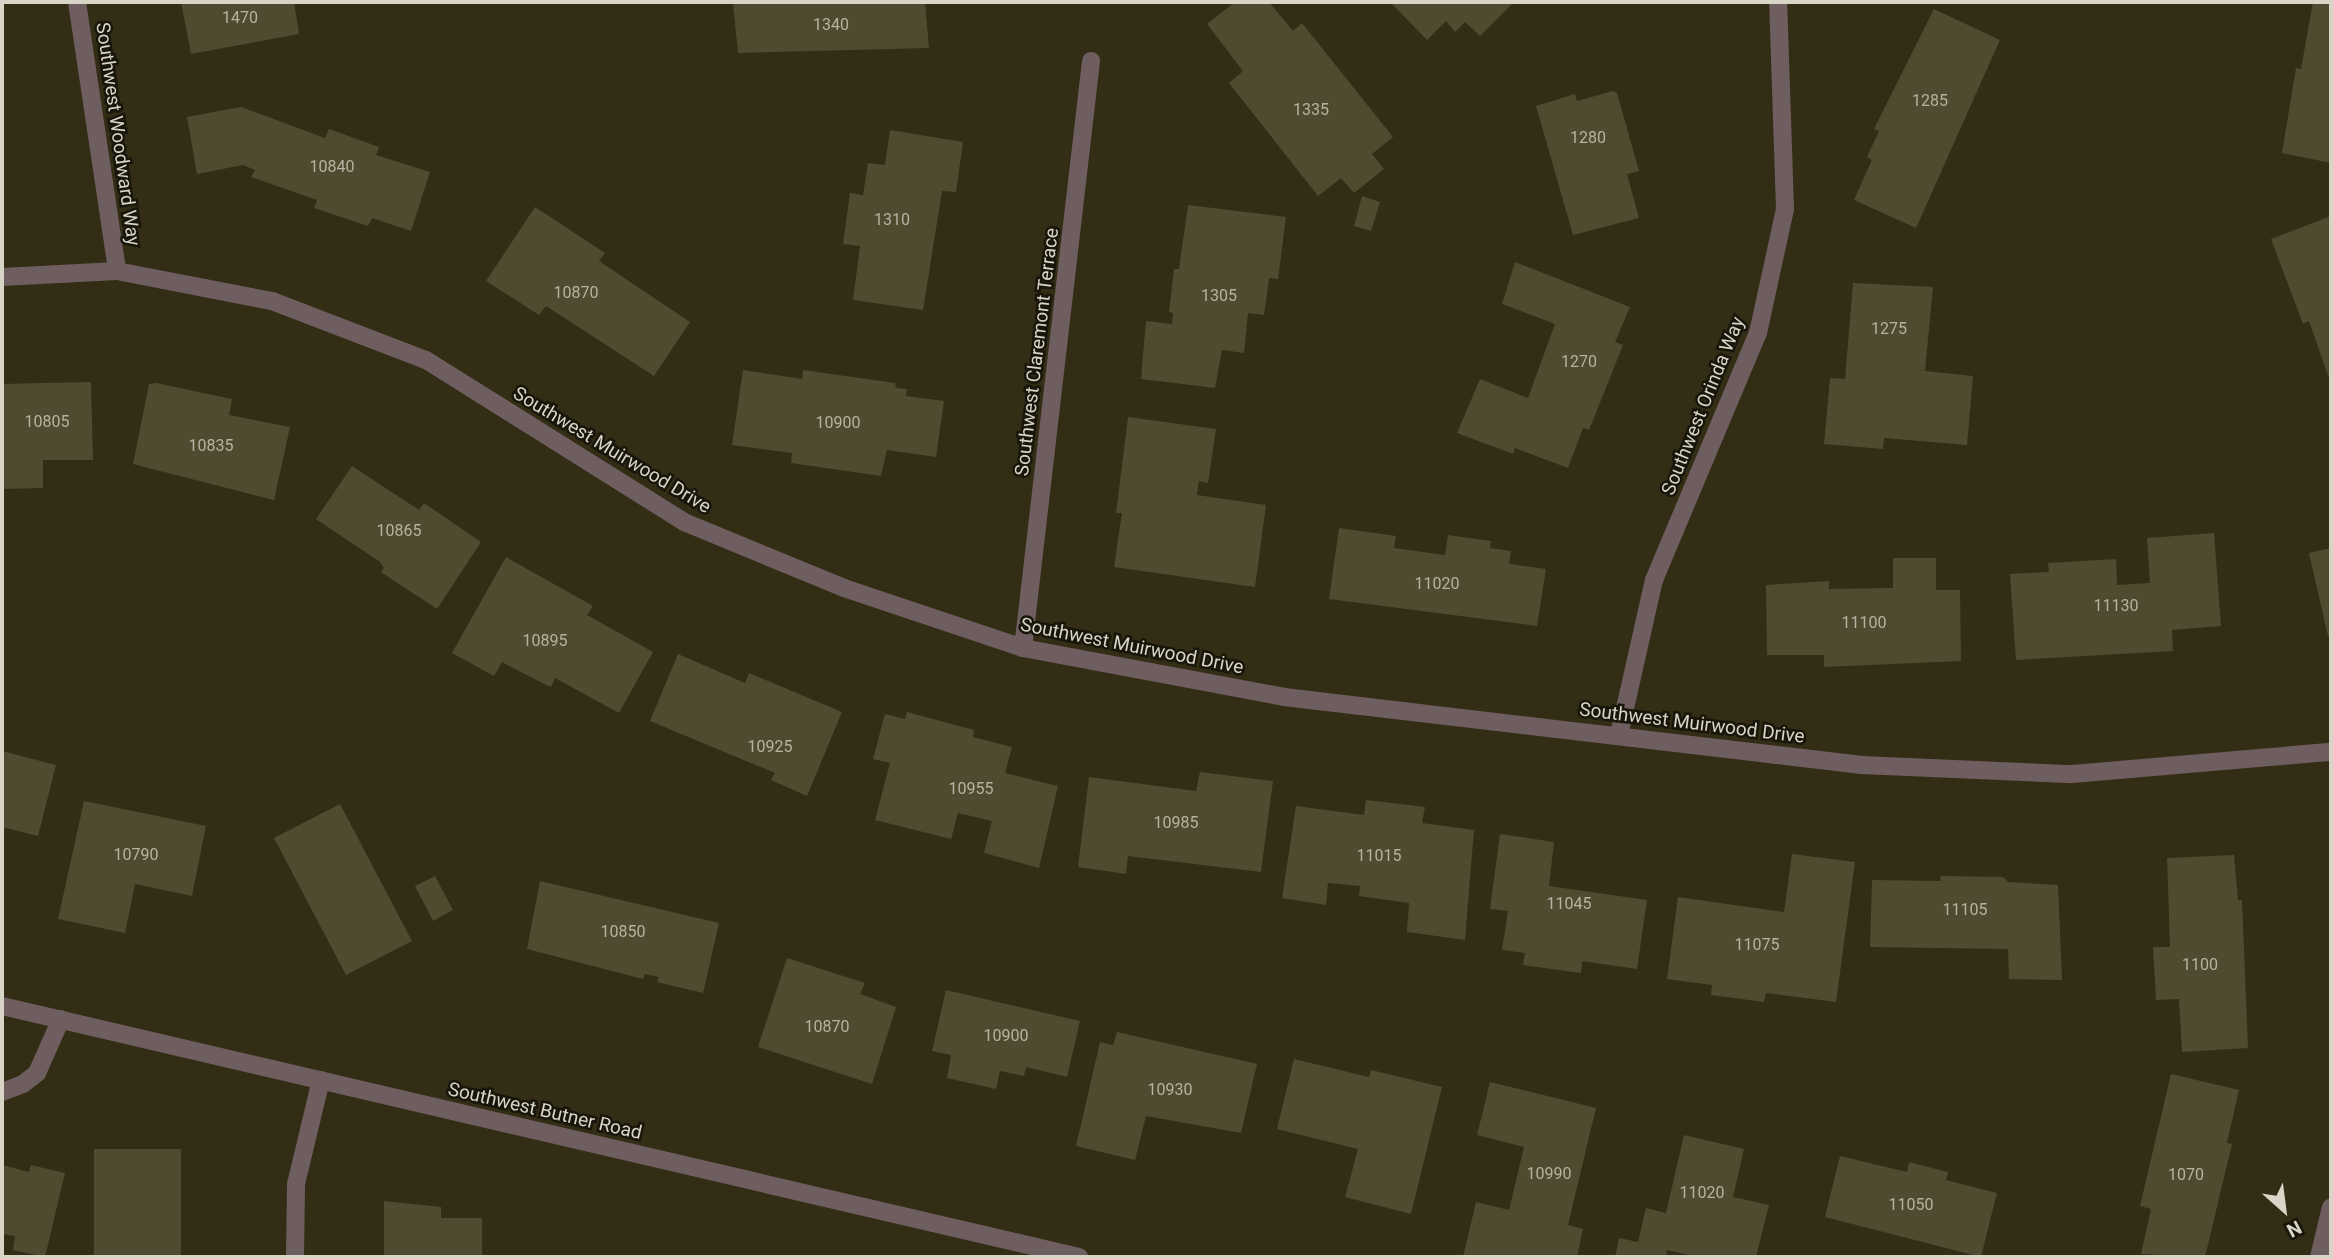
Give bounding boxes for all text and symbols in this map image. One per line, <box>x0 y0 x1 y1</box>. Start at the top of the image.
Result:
house number: 1470 <box>222 8 258 28</box>
house number: 1340 <box>813 15 849 35</box>
street label: Southwest Woodward Way <box>91 21 145 247</box>
house number: 1285 <box>1912 91 1948 111</box>
house number: 1335 <box>1293 100 1329 120</box>
house number: 1280 <box>1570 128 1606 148</box>
house number: 10840 <box>310 157 354 177</box>
house number: 1310 <box>874 210 910 230</box>
street label: Southwest Claremont Terrace <box>1010 226 1064 478</box>
house number: 10870 <box>554 283 598 303</box>
house number: 1305 <box>1201 286 1237 306</box>
street label: Southwest Orinda Way <box>1657 313 1749 499</box>
house number: 1275 <box>1871 319 1907 339</box>
house number: 1270 <box>1561 352 1597 372</box>
street label: Southwest Muirwood Drive <box>509 382 715 518</box>
house number: 10805 <box>25 412 69 432</box>
house number: 10900 <box>816 413 860 433</box>
house number: 10835 <box>189 436 233 456</box>
house number: 10865 <box>377 521 421 541</box>
house number: 11020 <box>1415 574 1459 594</box>
house number: 11130 <box>2094 596 2138 616</box>
street label: Southwest Muirwood Drive <box>1019 613 1245 679</box>
house number: 11100 <box>1842 613 1886 633</box>
house number: 10895 <box>523 631 567 651</box>
street label: Southwest Muirwood Drive <box>1578 698 1806 748</box>
house number: 10925 <box>748 737 792 757</box>
house number: 10955 <box>949 779 993 799</box>
house number: 10985 <box>1154 813 1198 833</box>
house number: 10790 <box>114 845 158 865</box>
house number: 11015 <box>1357 846 1401 866</box>
house number: 11045 <box>1547 894 1591 914</box>
house number: 11105 <box>1943 900 1987 920</box>
house number: 10850 <box>601 922 645 942</box>
house number: 11075 <box>1735 935 1779 955</box>
house number: 1100 <box>2182 955 2218 975</box>
house number: 10870 <box>805 1017 849 1037</box>
house number: 10900 <box>984 1026 1028 1046</box>
street label: Southwest Butner Road <box>446 1078 644 1144</box>
house number: 10930 <box>1148 1080 1192 1100</box>
house number: 10990 <box>1527 1164 1571 1184</box>
house number: 1070 <box>2168 1165 2204 1185</box>
north arrow <box>2249 1175 2319 1245</box>
house number: 11020 <box>1680 1183 1724 1203</box>
house number: 11050 <box>1889 1195 1933 1215</box>
text: N <box>2283 1216 2305 1242</box>

